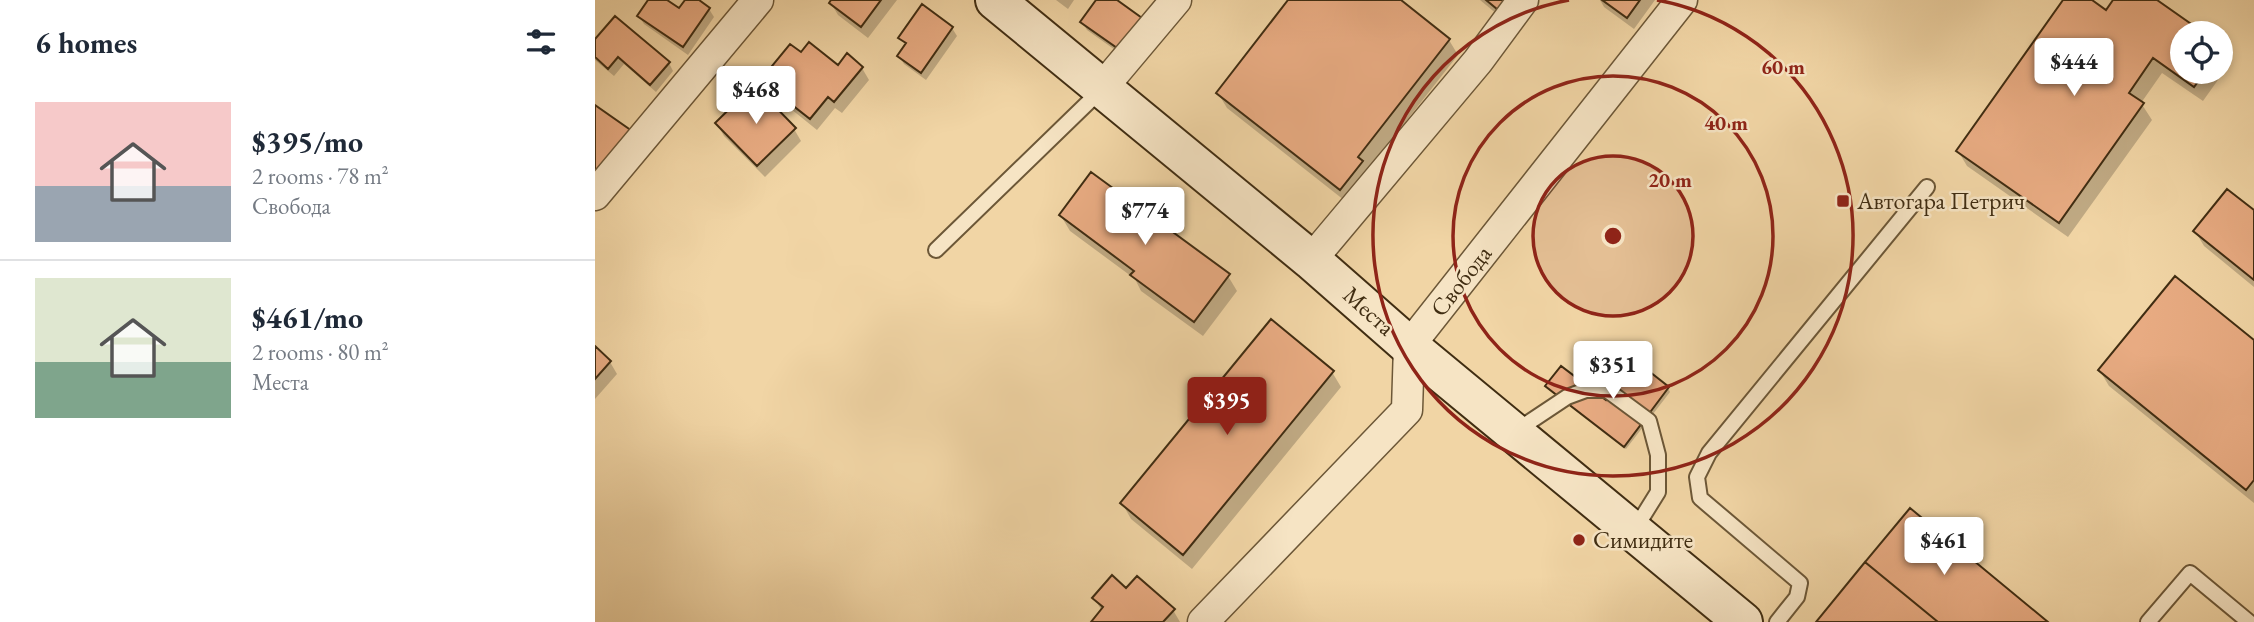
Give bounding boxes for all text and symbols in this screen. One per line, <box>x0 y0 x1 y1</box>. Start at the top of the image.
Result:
map controls <box>2170 21 2233 84</box>
button: locate <box>2170 21 2233 84</box>
text: 6 homes <box>35 23 137 62</box>
icon: filters <box>522 23 560 61</box>
pin: $444 <box>2033 38 2115 98</box>
text: $444 <box>2050 46 2098 76</box>
text: 60 m <box>1761 53 1805 80</box>
pin: $468 <box>715 66 797 126</box>
text: $468 <box>732 74 780 104</box>
text: 40 m <box>1704 109 1748 136</box>
text: $395/mo <box>252 122 363 161</box>
icon: home <box>91 130 175 214</box>
text: 2 rooms · 78 m² <box>252 161 389 191</box>
text: 20 m <box>1648 166 1692 193</box>
place label: Автогара Петрич <box>1856 185 2025 216</box>
pin: $774 <box>1104 188 1186 247</box>
text: Свобода <box>252 191 331 221</box>
marker: Автогара Петрич <box>1835 193 1851 209</box>
text: $774 <box>1121 195 1169 225</box>
centre of rings <box>1601 224 1625 248</box>
street label: Свобода <box>1423 238 1498 323</box>
street label: Места <box>1337 279 1402 342</box>
text: $461/mo <box>252 298 363 337</box>
icon: home <box>91 306 175 390</box>
text: 2 rooms · 80 m² <box>252 337 389 367</box>
pin: $351 <box>1572 342 1654 401</box>
text: $351 <box>1589 349 1637 379</box>
text: Места <box>252 367 309 397</box>
pin: $395 <box>1186 378 1268 437</box>
text: $395 <box>1203 385 1251 415</box>
pin: $461 <box>1903 518 1985 577</box>
place label: Симидите <box>1593 524 1693 555</box>
text: $461 <box>1920 525 1968 555</box>
marker: Симидите <box>1571 532 1587 548</box>

